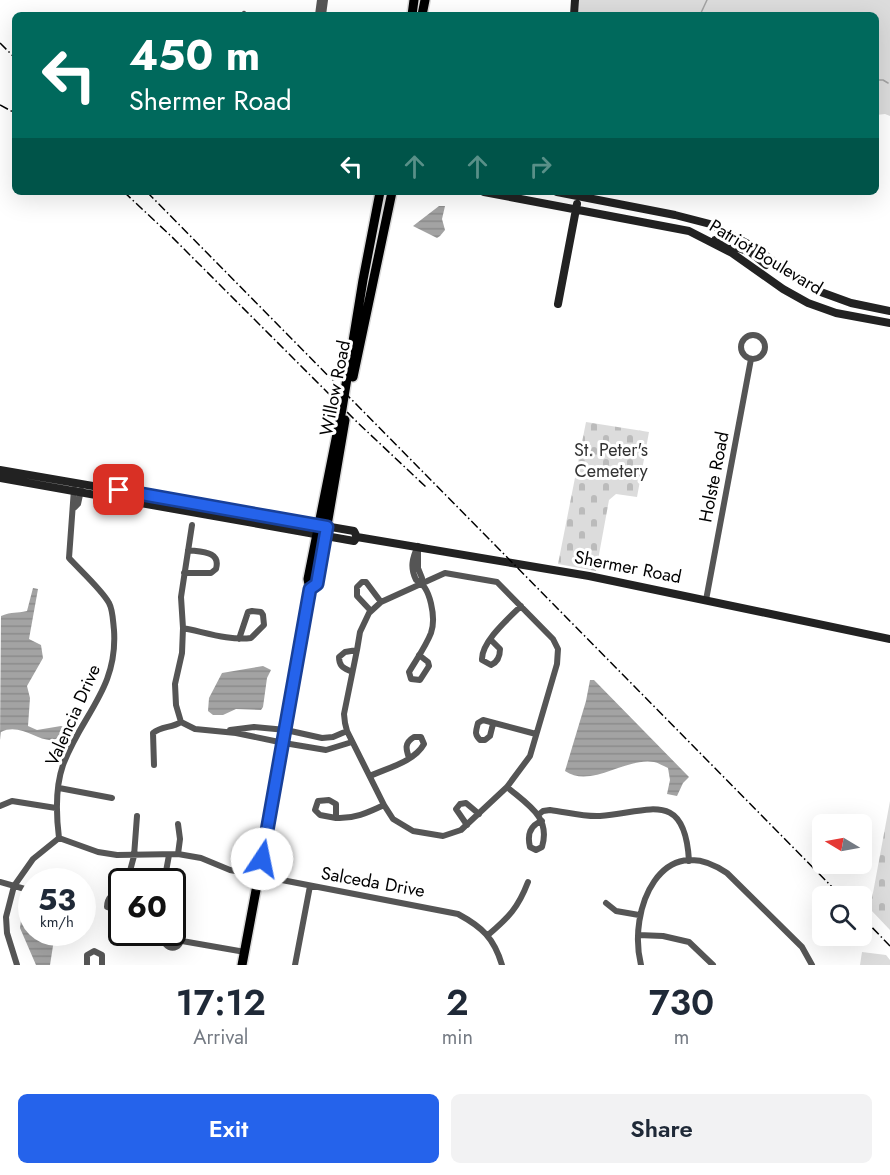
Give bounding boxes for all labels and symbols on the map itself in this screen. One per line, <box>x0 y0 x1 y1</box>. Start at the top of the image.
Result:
street label: Patriot Boulevard <box>704 213 828 301</box>
street label: Willow Road <box>313 338 357 438</box>
street label: Holste Road <box>692 429 736 525</box>
park label: St. Peter's Cemetery <box>574 437 648 484</box>
pin <box>93 464 144 515</box>
street label: Shermer Road <box>572 544 684 590</box>
street label: Valencia Drive <box>39 660 107 770</box>
north arrow <box>812 814 872 874</box>
position arrow <box>230 827 294 891</box>
street label: Salceda Drive <box>319 860 427 904</box>
speed limit sign: 60 <box>108 868 186 946</box>

